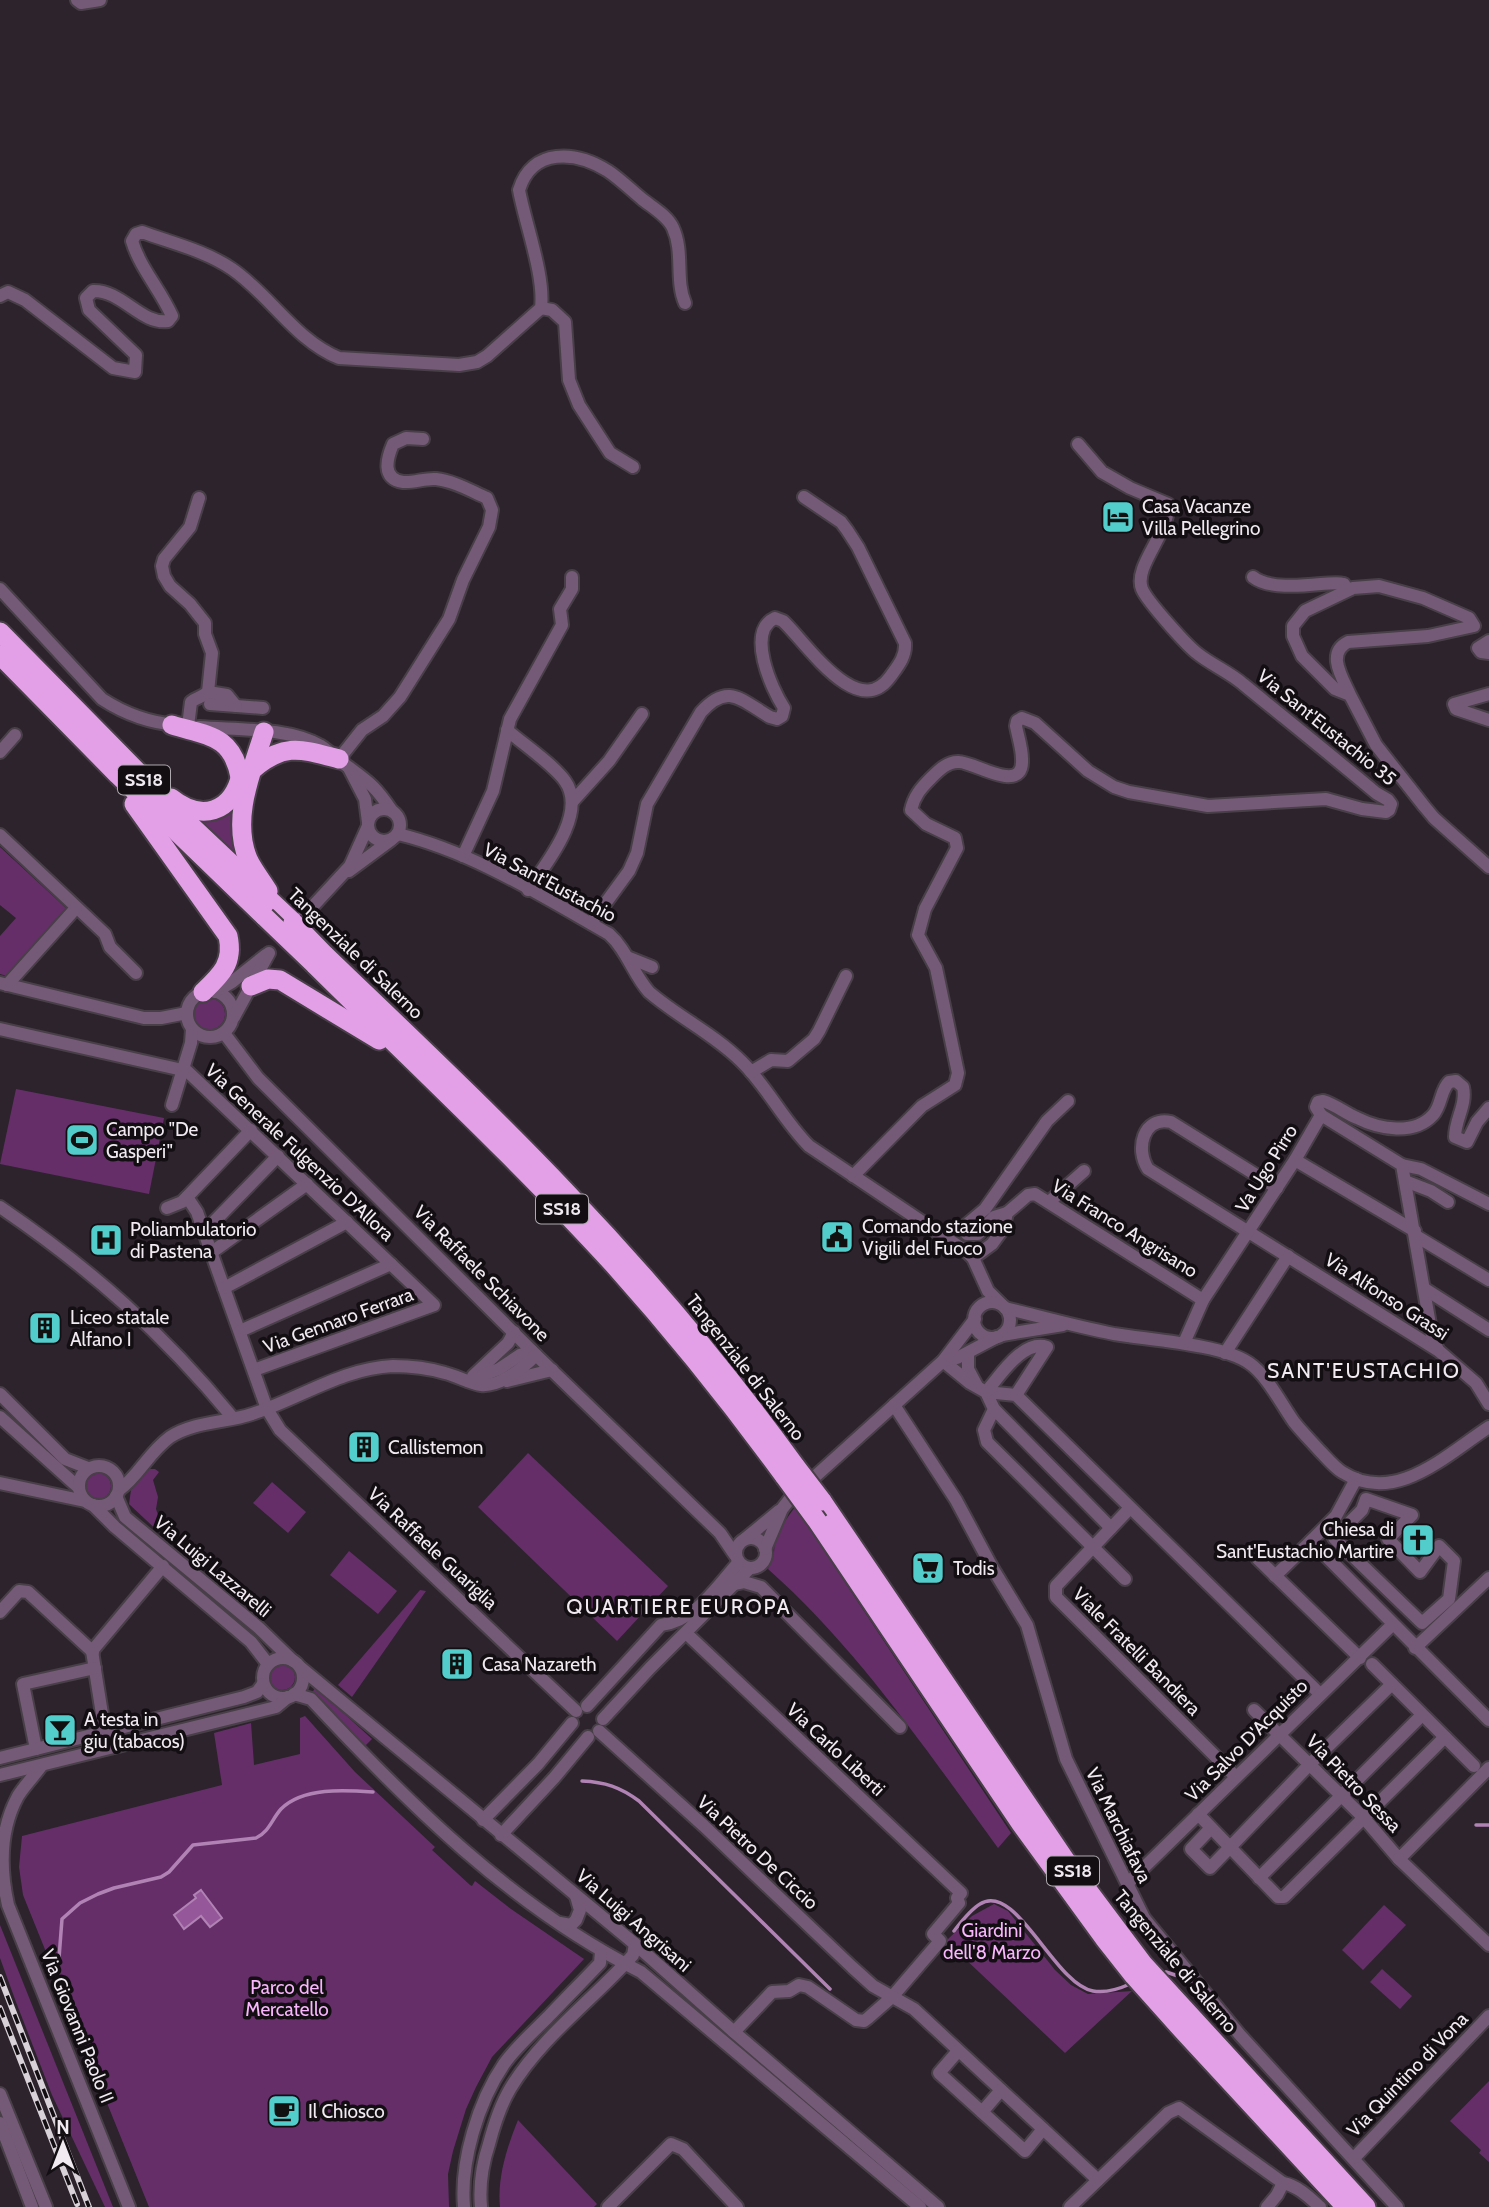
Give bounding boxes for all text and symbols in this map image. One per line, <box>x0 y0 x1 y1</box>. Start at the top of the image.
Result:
place label: Casa Vacanze Villa Pellegrino <box>1142 495 1260 540</box>
hotel icon: Casa Vacanze Villa Pellegrino <box>1099 498 1137 536</box>
street label: Via Sant'Eustachio 35 <box>1253 664 1401 790</box>
road number: SS18 <box>118 766 170 794</box>
street label: Via Sant'Eustachio <box>479 838 620 927</box>
street label: Tangenziale di Salerno <box>283 883 428 1024</box>
street label: Via Generale Fulgenzio D'Allora <box>201 1059 399 1246</box>
place label: Campo "De Gasperi" <box>106 1118 199 1163</box>
street label: Va Ugo Pirro <box>1230 1120 1302 1216</box>
sports icon: Campo "De Gasperi" <box>63 1121 101 1159</box>
street label: Via Franco Angrisano <box>1048 1174 1202 1283</box>
road number: SS18 <box>536 1194 588 1224</box>
street label: Via Raffaele Schiavone <box>409 1201 555 1346</box>
place label: Comando stazione Vigili del Fuoco <box>862 1215 1013 1260</box>
place label: Poliambulatorio di Pastena <box>130 1218 257 1263</box>
public building icon: Comando stazione Vigili del Fuoco <box>818 1218 856 1256</box>
hospital icon: Poliambulatorio di Pastena <box>87 1221 125 1259</box>
street label: Via Alfonso Grassi <box>1320 1248 1453 1345</box>
street label: Via Gennaro Ferrara <box>260 1283 416 1358</box>
street label: Tangenziale di Salerno <box>681 1290 810 1445</box>
place label: Liceo statale Alfano I <box>70 1306 170 1351</box>
building icon: Liceo statale Alfano I <box>26 1309 64 1347</box>
district label: SANT'EUSTACHIO <box>1267 1358 1461 1383</box>
building icon: Callistemon <box>345 1428 383 1466</box>
place label: Callistemon <box>388 1436 483 1459</box>
street label: Via Raffaele Guariglia <box>363 1482 502 1614</box>
street label: Via Luigi Lazzarelli <box>150 1511 276 1622</box>
place label: Chiesa di Sant'Eustachio Martire <box>1216 1518 1394 1563</box>
church icon: Chiesa di Sant'Eustachio Martire <box>1399 1521 1437 1559</box>
supermarket icon: Todis <box>909 1549 947 1587</box>
place label: Todis <box>953 1557 995 1580</box>
street label: Viale Fratelli Bandiera <box>1068 1583 1205 1720</box>
district label: QUARTIERE EUROPA <box>566 1594 792 1619</box>
building icon: Casa Nazareth <box>438 1645 476 1683</box>
place label: Casa Nazareth <box>482 1653 597 1676</box>
street label: Via Salvo D'Acquisto <box>1180 1674 1312 1806</box>
street label: Via Carlo Liberti <box>782 1698 890 1801</box>
place label: A testa in giu (tabacos) <box>84 1708 185 1753</box>
bar icon: A testa in giu (tabacos) <box>41 1711 79 1749</box>
street label: Via Pietro Sessa <box>1301 1730 1406 1837</box>
street label: Via Marchiafava <box>1081 1764 1156 1887</box>
street label: Via Pietro De Ciccio <box>692 1790 823 1914</box>
road number: SS18 <box>1047 1856 1099 1885</box>
street label: Via Luigi Angrisani <box>571 1864 696 1977</box>
street label: Tangenziale di Salerno <box>1109 1885 1242 2037</box>
park label: Giardini dell'8 Marzo <box>943 1919 1041 1964</box>
street label: Via Giovanni Paolo II <box>36 1946 119 2106</box>
park label: Parco del Mercatello <box>245 1976 329 2021</box>
street label: Via Quintino di Vona <box>1342 2007 1473 2141</box>
cafe icon: Il Chiosco <box>265 2092 303 2130</box>
place label: Il Chiosco <box>308 2100 385 2123</box>
north arrow <box>28 2109 98 2179</box>
text: N <box>56 2116 70 2139</box>

